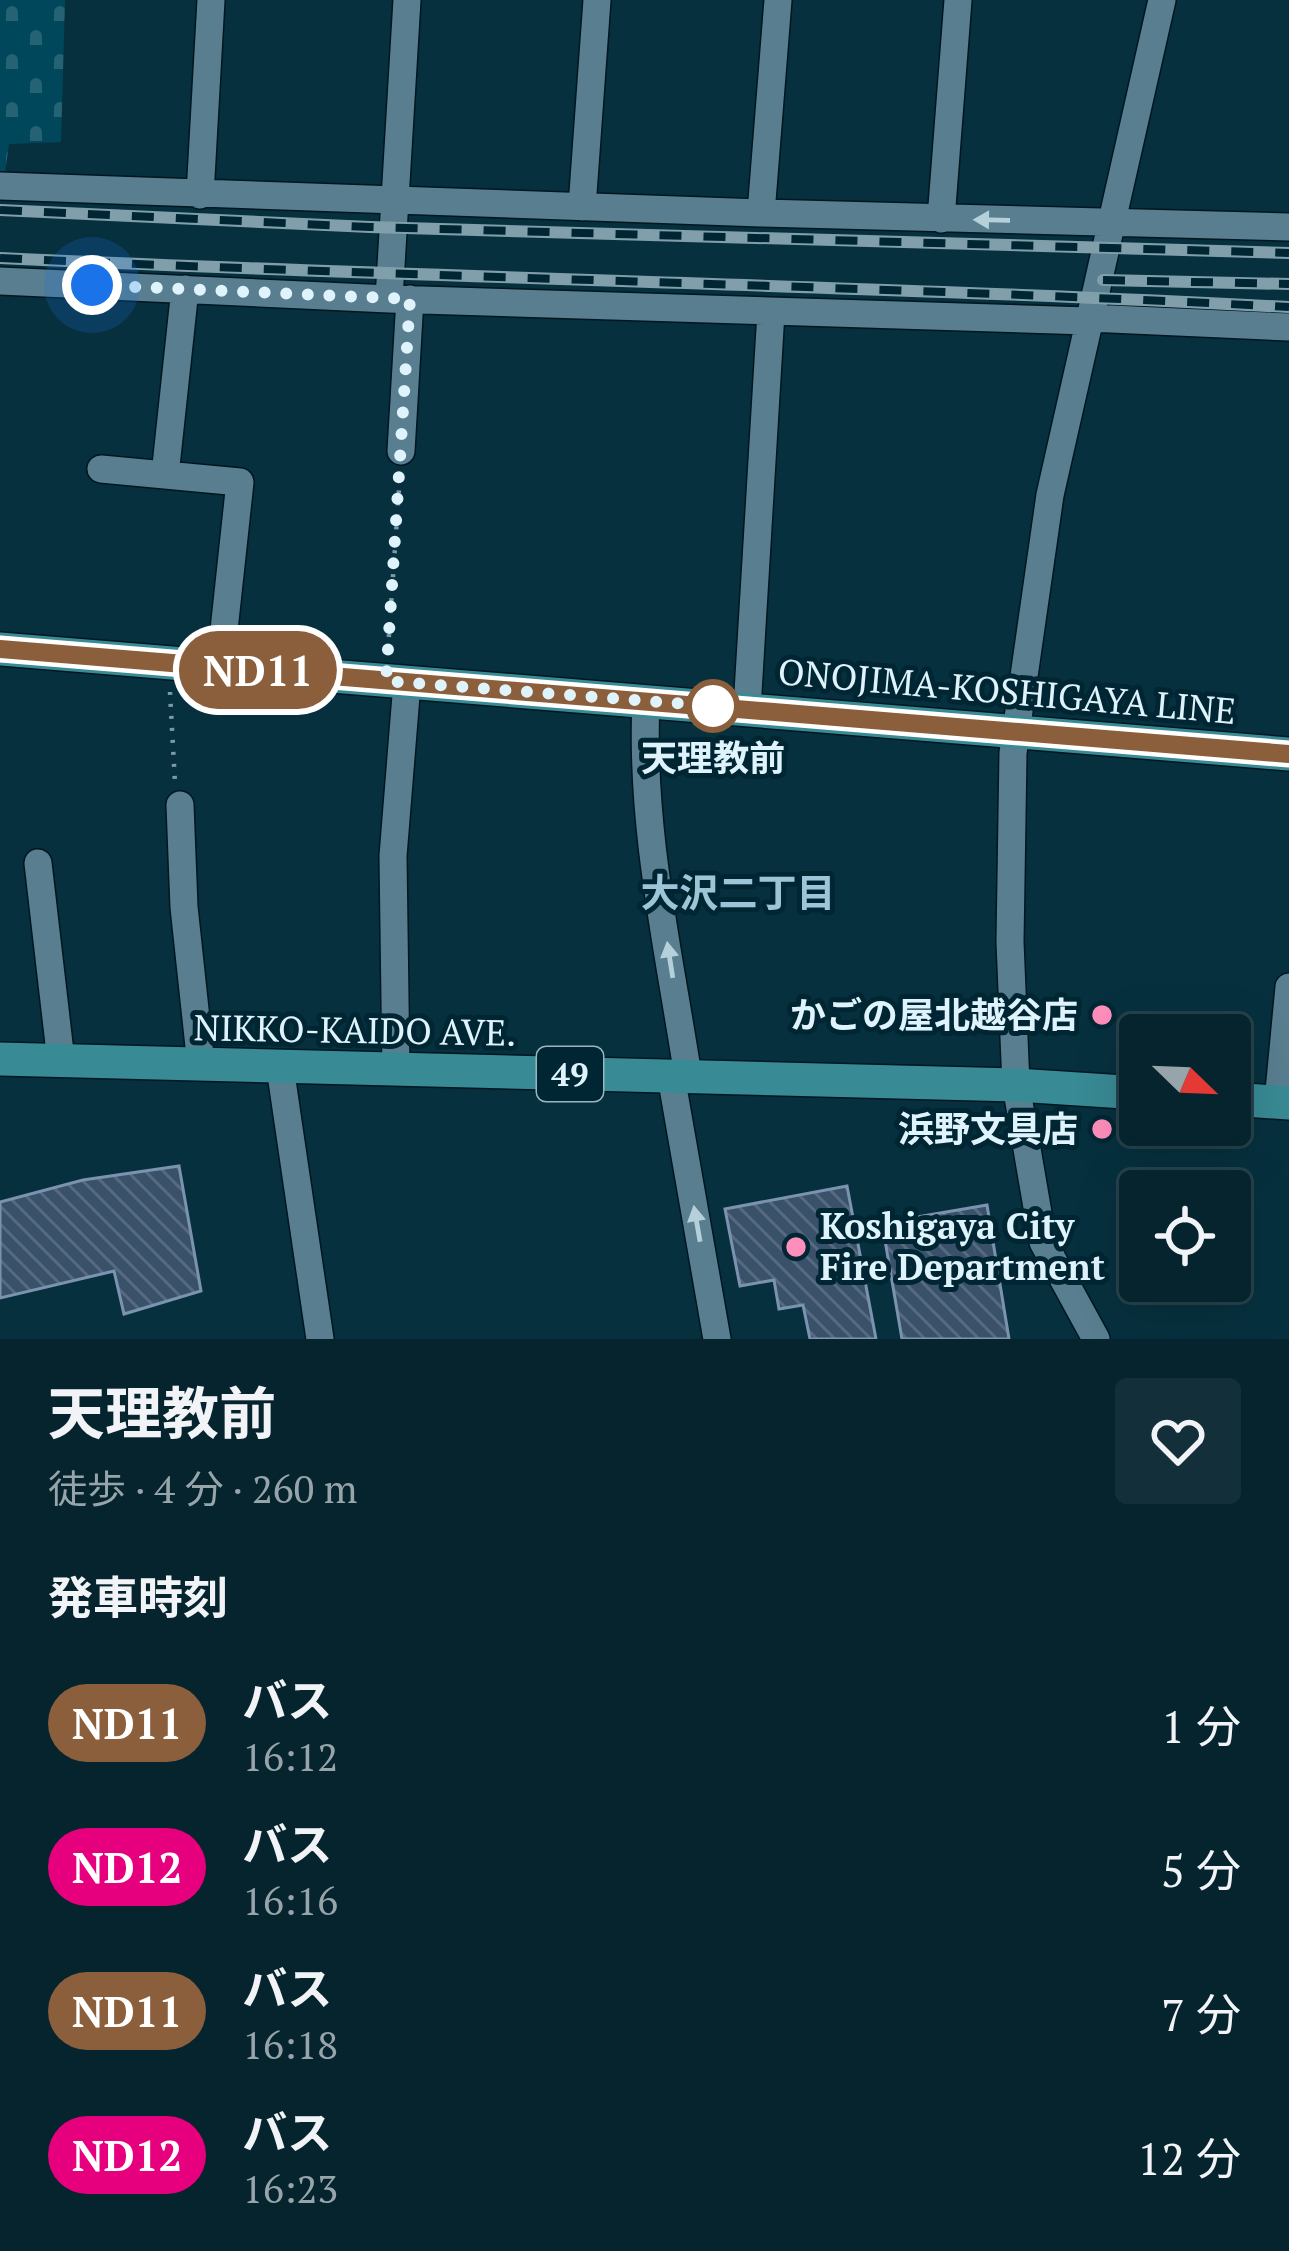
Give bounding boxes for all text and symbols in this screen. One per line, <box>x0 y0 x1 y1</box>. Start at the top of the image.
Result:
one-way arrow <box>972 211 1010 230</box>
your location <box>62 255 122 315</box>
line badge: ND11 <box>174 631 342 709</box>
text: ND11 <box>203 642 313 698</box>
street label: ONOJIMA-KOSHIGAYA LINE <box>776 647 1238 734</box>
marker: 天理教前 <box>688 681 738 731</box>
place label: 天理教前 <box>641 734 785 781</box>
district label: 大沢二丁目 <box>640 866 836 918</box>
one-way arrow <box>661 941 680 978</box>
place label: かごの屋北越谷店 <box>790 991 1078 1038</box>
marker: かごの屋北越谷店 <box>1089 1002 1115 1028</box>
street label: NIKKO-KAIDO AVE. <box>193 1003 517 1056</box>
north arrow <box>1119 1014 1251 1146</box>
map controls <box>1119 1014 1251 1302</box>
road number: 49 <box>537 1047 603 1101</box>
place label: 浜野文具店 <box>898 1105 1078 1152</box>
marker: 浜野文具店 <box>1089 1116 1115 1142</box>
button: locate <box>1119 1170 1251 1302</box>
place label: Koshigaya City Fire Department <box>820 1202 1105 1290</box>
one-way arrow <box>687 1204 706 1242</box>
marker: Koshigaya City Fire Department <box>783 1234 809 1260</box>
text: 天理教前 <box>48 1375 276 1450</box>
button: heart <box>1115 1378 1241 1504</box>
text: 徒歩 · 4 分 · 260 m <box>48 1462 357 1514</box>
text: 発車時刻 <box>48 1567 228 1627</box>
text: バス <box>242 1670 332 1730</box>
text: ND11 <box>72 1695 182 1751</box>
text: 1 分 <box>1161 1696 1241 1756</box>
text: 16:12 <box>242 1730 338 1782</box>
text: バス <box>242 1814 332 1874</box>
text: ND12 <box>72 1839 182 1895</box>
text: 5 分 <box>1161 1840 1241 1900</box>
text: 16:16 <box>242 1874 338 1926</box>
text: バス <box>242 1958 332 2018</box>
text: ND11 <box>72 1983 182 2039</box>
text: 7 分 <box>1161 1984 1241 2044</box>
text: 16:18 <box>242 2018 338 2070</box>
text: バス <box>242 2102 332 2162</box>
text: ND12 <box>72 2127 182 2183</box>
text: 12 分 <box>1137 2128 1241 2188</box>
text: 16:23 <box>242 2162 338 2214</box>

